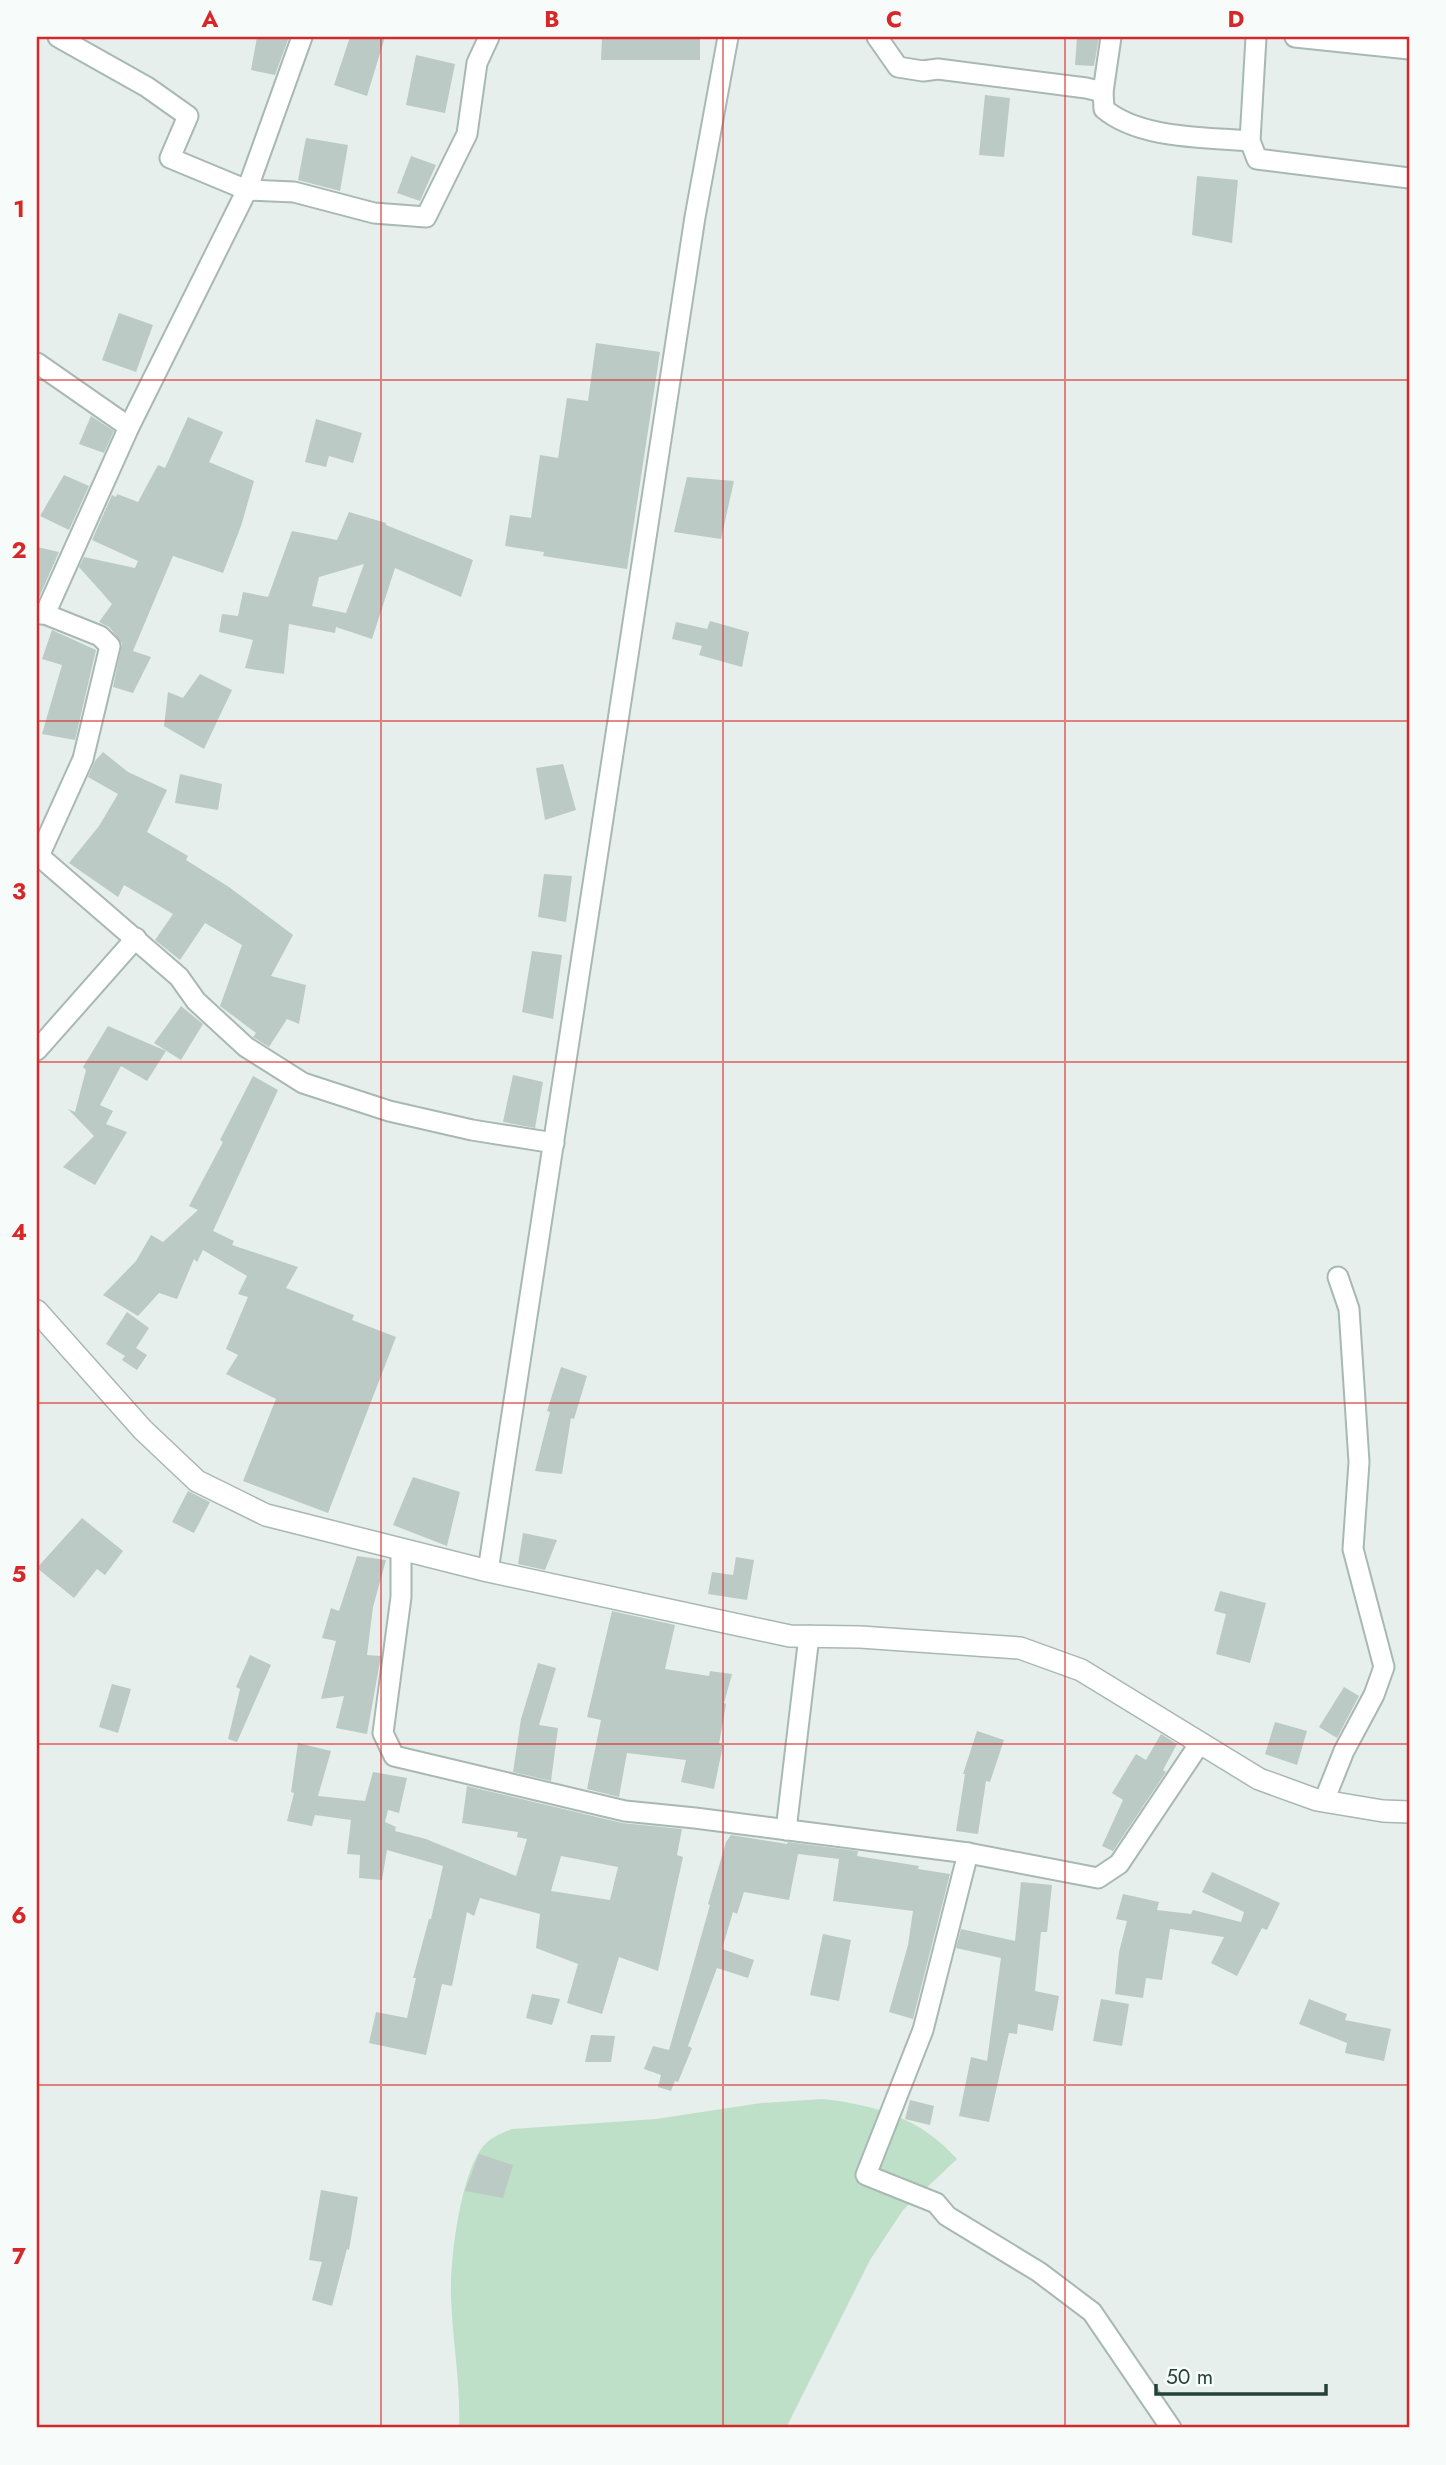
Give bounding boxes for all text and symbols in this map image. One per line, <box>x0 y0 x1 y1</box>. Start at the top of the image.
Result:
text: A <box>201 2 219 36</box>
text: B <box>544 2 560 36</box>
text: C <box>886 2 902 36</box>
text: D <box>1228 2 1245 36</box>
text: 1 <box>13 192 25 226</box>
text: 2 <box>11 533 27 567</box>
text: 3 <box>12 874 26 908</box>
text: 4 <box>11 1215 27 1249</box>
text: 5 <box>12 1557 26 1591</box>
text: 6 <box>11 1898 27 1932</box>
text: 7 <box>12 2239 26 2273</box>
scale bar <box>1156 2353 1325 2397</box>
text: 50 m <box>1166 2362 1213 2392</box>

